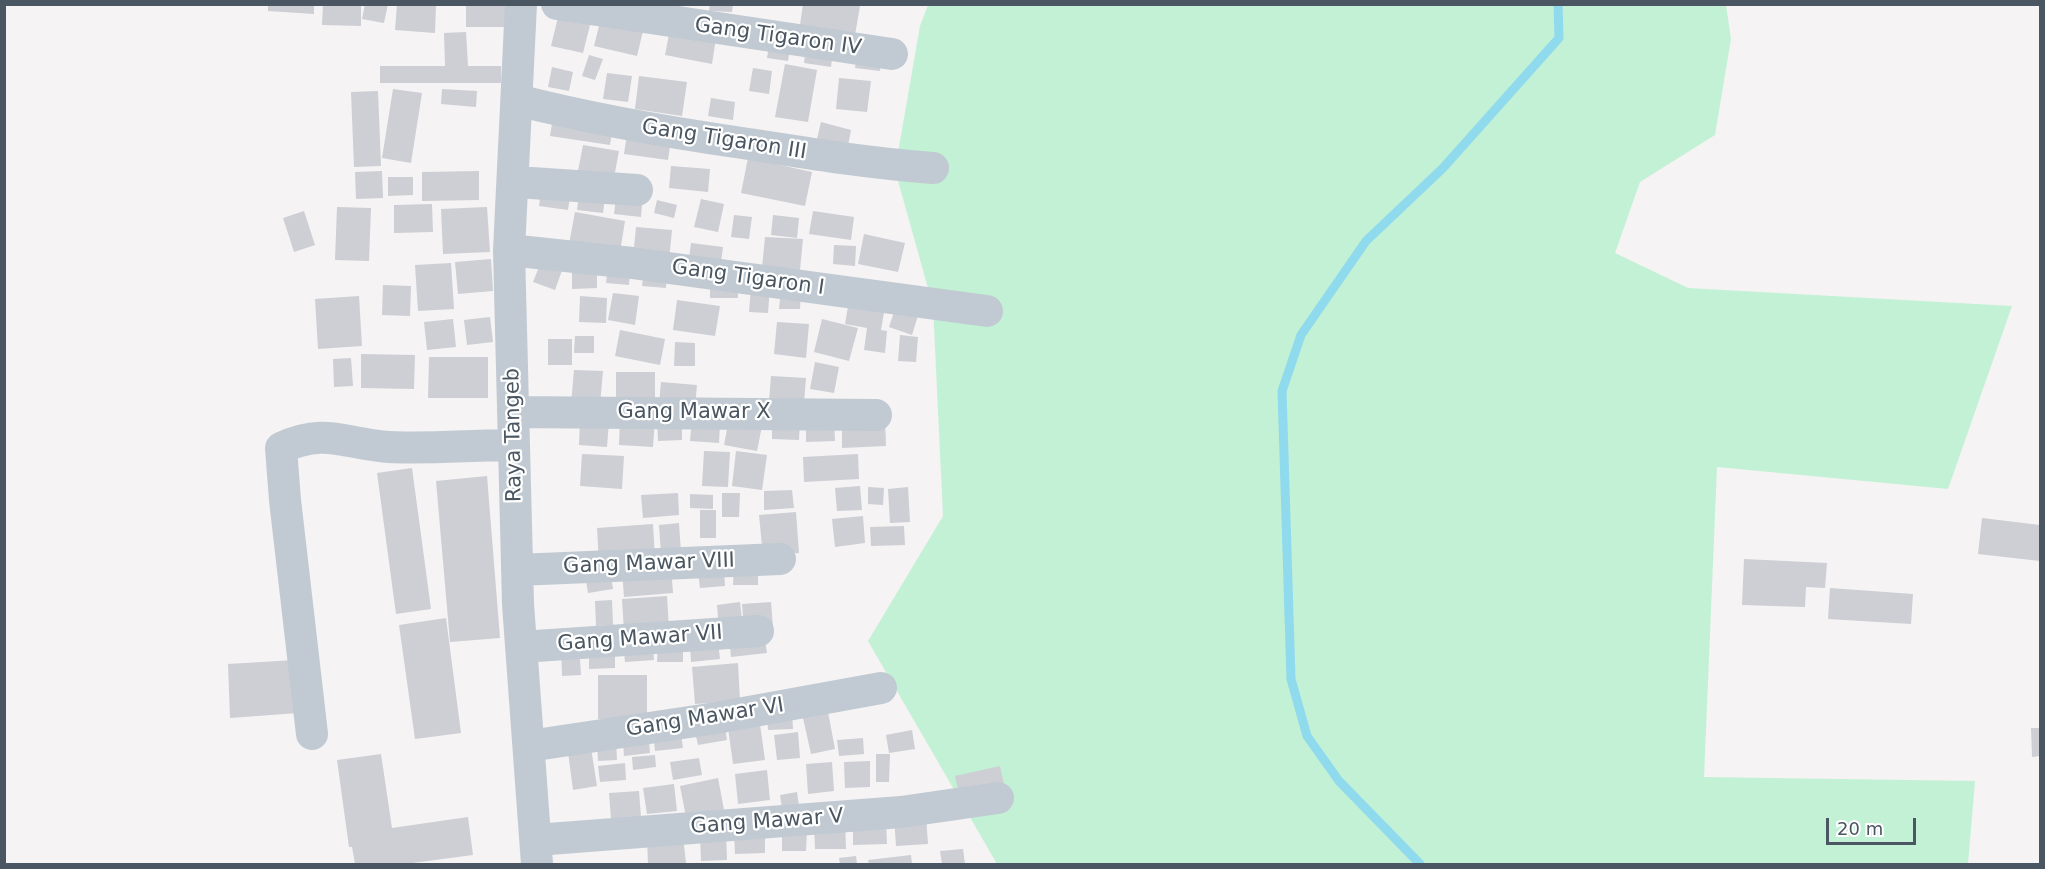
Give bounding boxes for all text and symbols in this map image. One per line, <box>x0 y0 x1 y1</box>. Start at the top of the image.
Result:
street label: Gang Tigaron IV <box>693 13 863 61</box>
street label: Gang Tigaron III <box>640 115 808 165</box>
street label: Gang Tigaron I <box>670 255 826 301</box>
street label: Raya Tangeb <box>500 368 528 502</box>
street label: Gang Mawar X <box>617 400 771 426</box>
street label: Gang Mawar VIII <box>563 548 735 580</box>
street label: Gang Mawar VII <box>557 621 723 657</box>
street label: Gang Mawar VI <box>624 693 786 743</box>
street label: Gang Mawar V <box>690 804 844 840</box>
scale bar <box>1829 806 1919 844</box>
text: 20 m <box>1837 818 1883 839</box>

